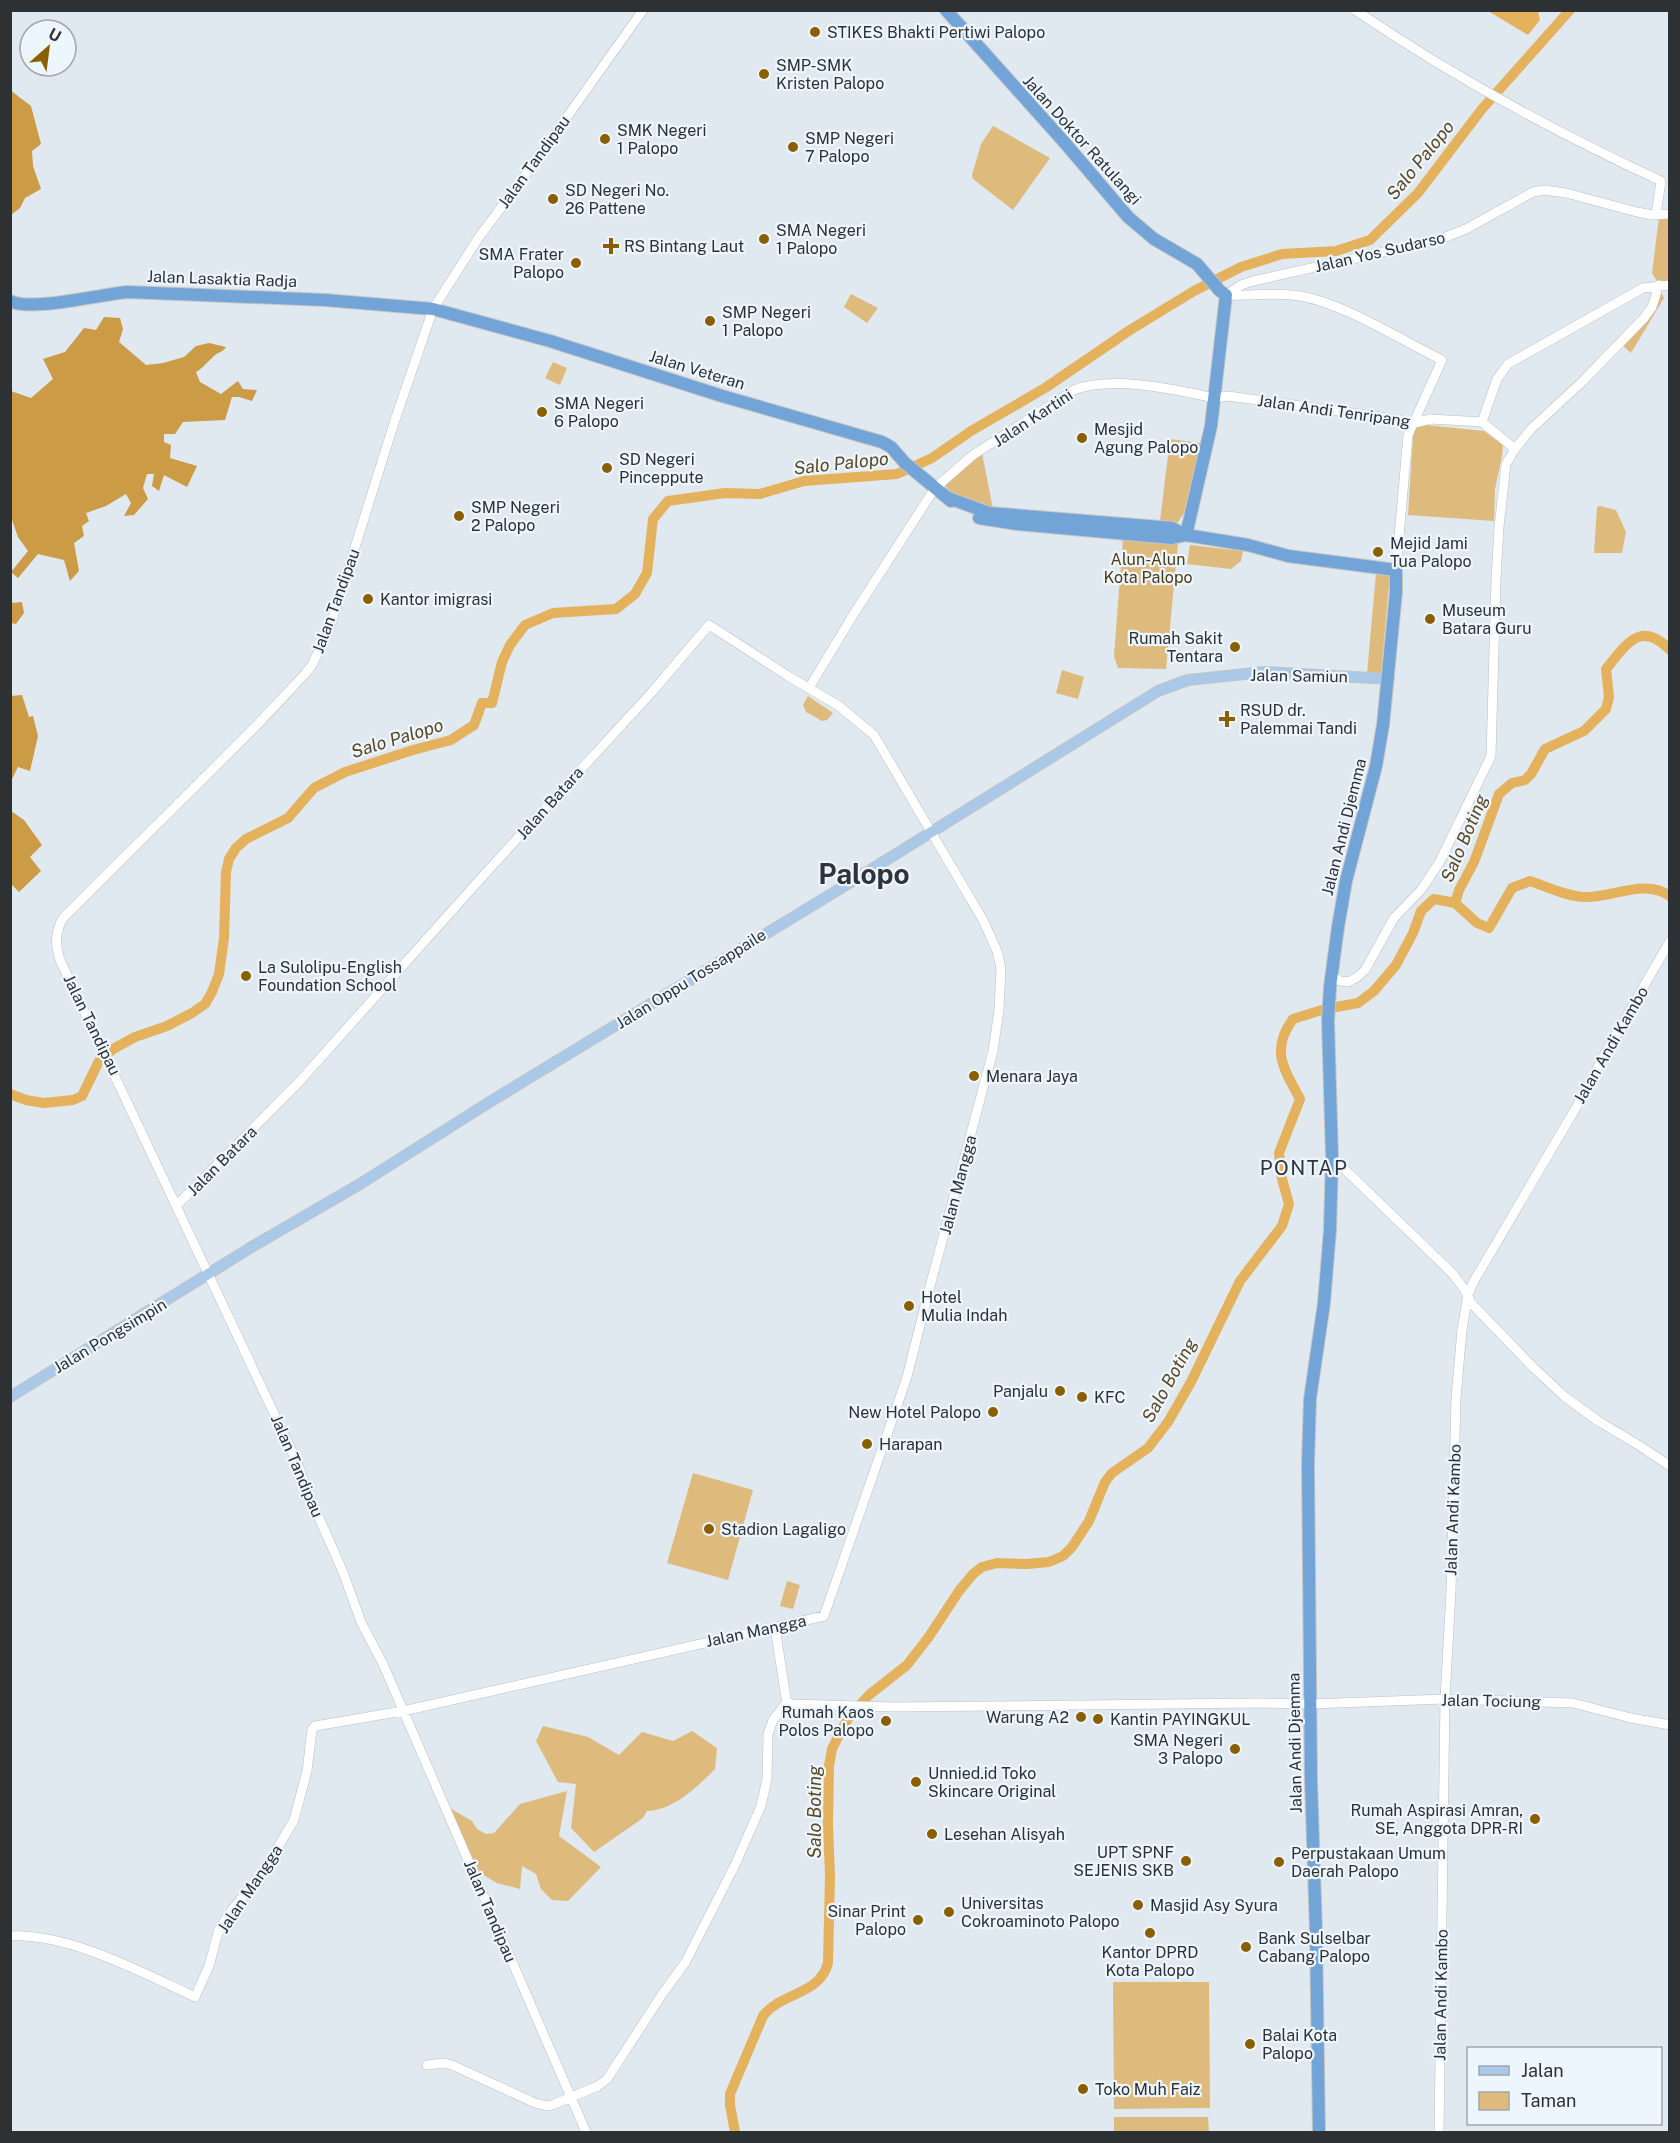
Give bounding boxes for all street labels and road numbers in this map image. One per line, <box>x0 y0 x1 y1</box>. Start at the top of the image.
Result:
street label: Jalan Doktor Ratulangi <box>1019 71 1145 209</box>
street label: Jalan Tandipau <box>494 112 574 212</box>
street label: Jalan Yos Sudarso <box>1313 228 1447 276</box>
street label: Jalan Lasaktia Radja <box>147 267 297 291</box>
street label: Jalan Veteran <box>647 346 747 394</box>
street label: Jalan Kartini <box>990 385 1076 451</box>
street label: Jalan Andi Tenripang <box>1256 391 1412 431</box>
street label: Jalan Tandipau <box>308 546 364 656</box>
street label: Jalan Samiun <box>1250 666 1348 686</box>
street label: Jalan Andi Djemma <box>1318 756 1370 898</box>
street label: Jalan Batara <box>513 763 587 843</box>
street label: Jalan Oppu Tossappaile <box>612 925 770 1033</box>
street label: Jalan Tandipau <box>59 972 125 1078</box>
street label: Jalan Andi Kambo <box>1570 983 1652 1107</box>
street label: Jalan Batara <box>183 1122 261 1200</box>
street label: Jalan Mangga <box>936 1133 980 1237</box>
street label: Jalan Pongsimpin <box>50 1295 170 1377</box>
street label: Jalan Tandipau <box>267 1412 327 1520</box>
street label: Jalan Andi Kambo <box>1441 1444 1465 1576</box>
street label: Jalan Mangga <box>704 1611 808 1651</box>
street label: Jalan Andi Djemma <box>1284 1672 1306 1814</box>
street label: Jalan Tociung <box>1441 1691 1541 1711</box>
street label: Jalan Mangga <box>214 1841 286 1937</box>
street label: Jalan Tandipau <box>460 1857 520 1965</box>
street label: Jalan Andi Kambo <box>1430 1929 1452 2061</box>

